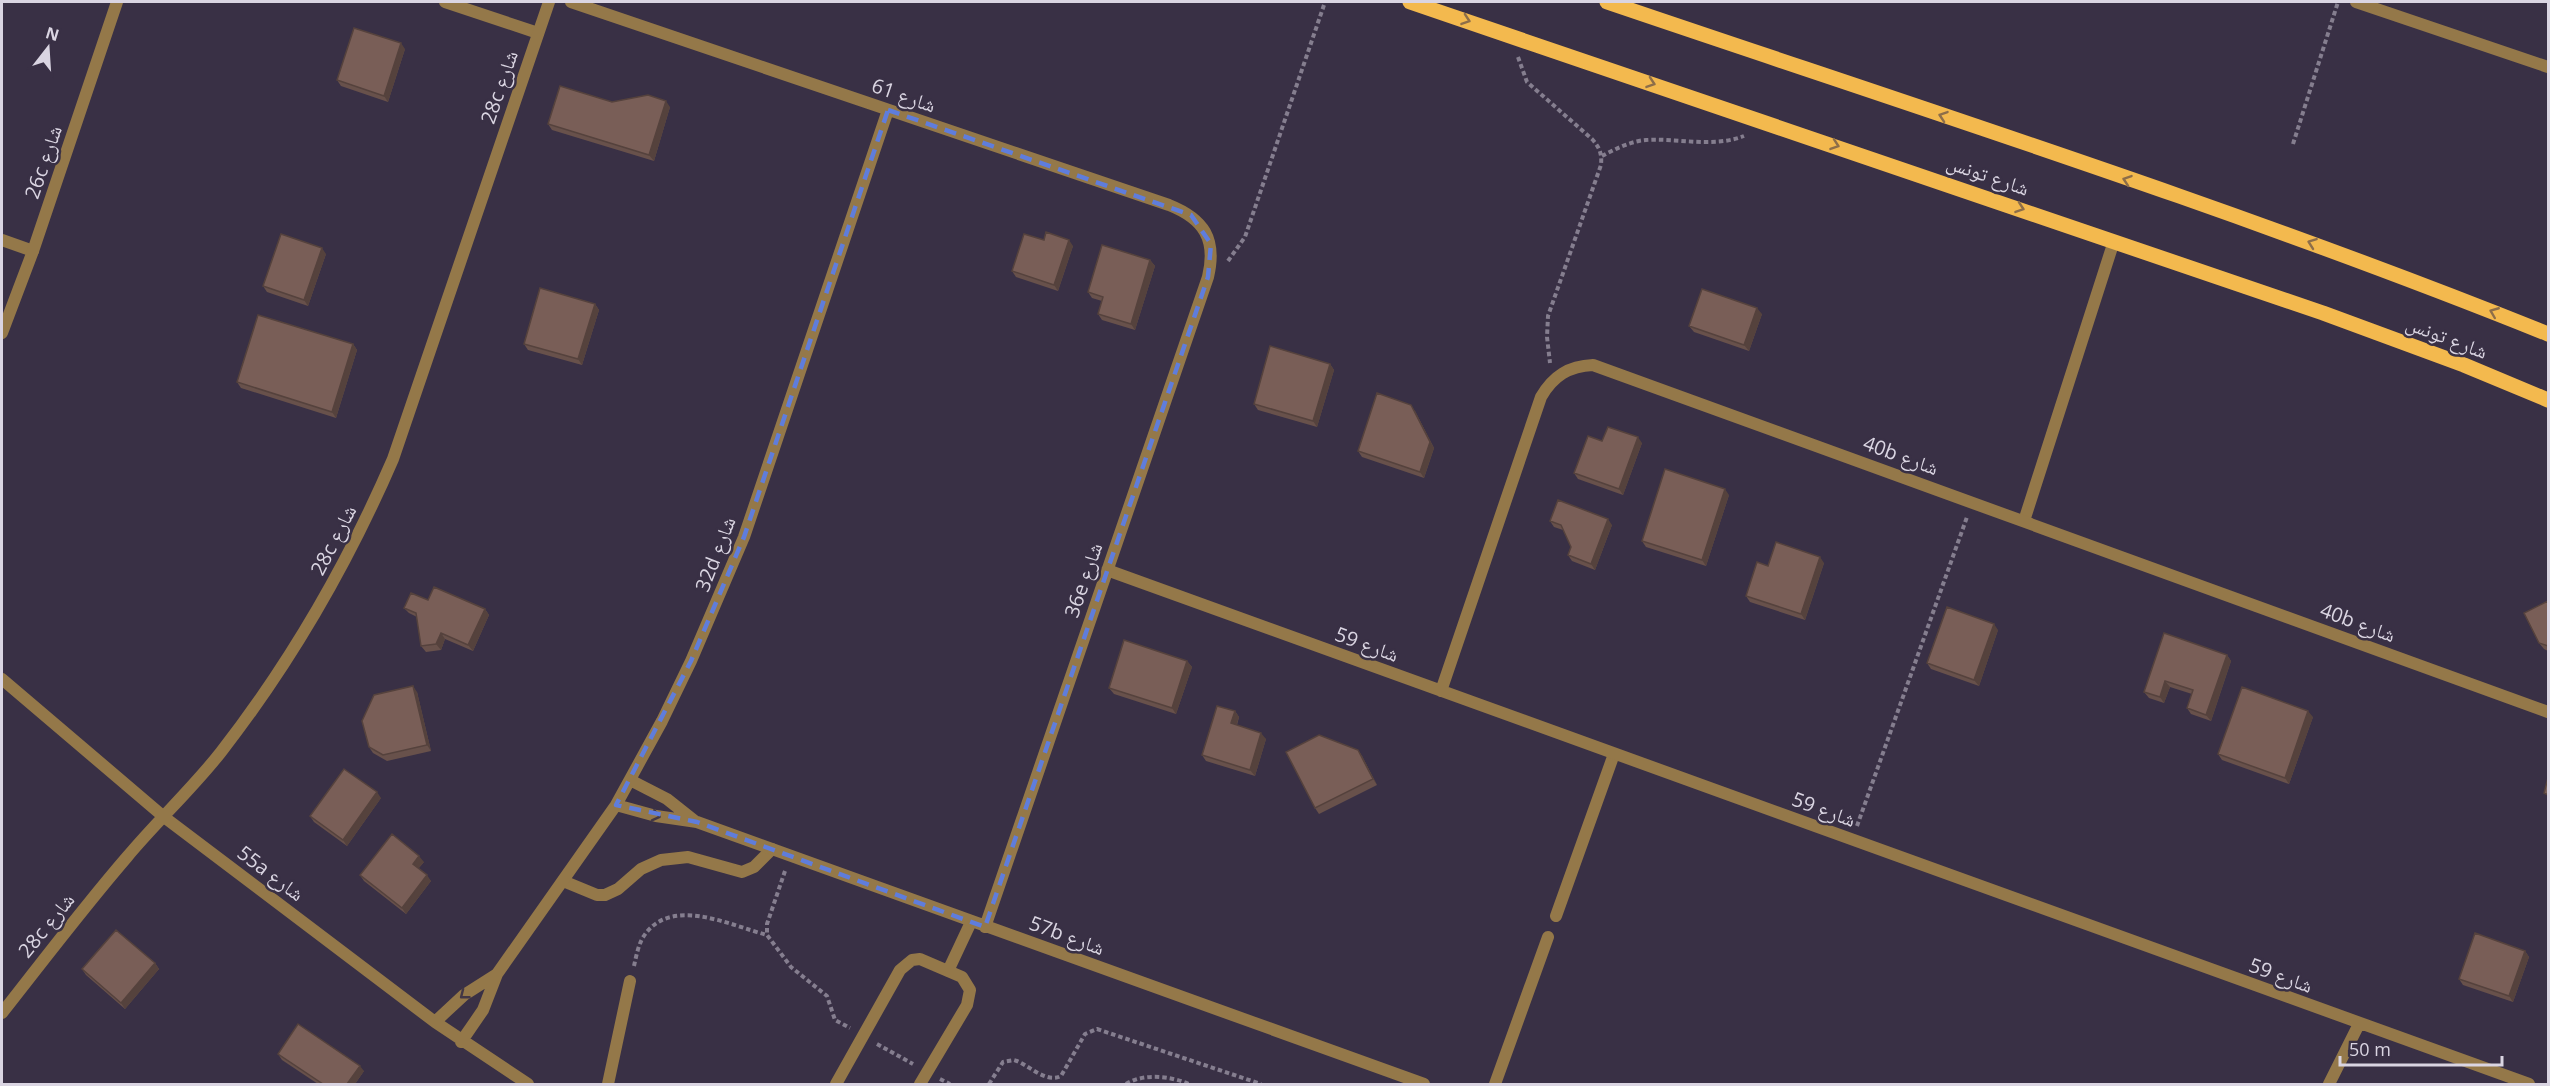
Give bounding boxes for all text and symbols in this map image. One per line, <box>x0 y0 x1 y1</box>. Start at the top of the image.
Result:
one-way arrow <box>1460 13 1471 26</box>
north arrow <box>18 18 78 78</box>
text: N <box>43 21 62 46</box>
street label: 28c شارع <box>474 47 524 127</box>
street label: شارع 61 <box>868 71 940 119</box>
one-way arrow <box>1645 75 1655 88</box>
one-way arrow <box>1938 111 1949 124</box>
street label: 26c شارع <box>18 122 68 202</box>
one-way arrow <box>1829 138 1840 151</box>
street label: شارع تونس <box>1943 148 2033 202</box>
one-way arrow <box>2122 174 2133 187</box>
one-way arrow <box>2014 201 2025 214</box>
one-way arrow <box>2307 238 2318 251</box>
one-way arrow <box>2489 307 2500 319</box>
street label: شارع تونس <box>2402 309 2492 365</box>
street label: 40b شارع <box>1860 429 1942 481</box>
street label: 28c شارع <box>304 500 362 580</box>
street label: 32d شارع <box>688 513 742 595</box>
street label: 36e شارع <box>1058 539 1108 621</box>
street label: 40b شارع <box>2317 596 2399 648</box>
street label: شارع 59 <box>1331 620 1403 668</box>
street label: شارع 59 <box>1788 785 1860 833</box>
one-way arrow <box>651 809 661 822</box>
street label: 55a شارع <box>232 839 310 907</box>
street label: 28c شارع <box>12 887 80 963</box>
street label: 57b شارع <box>1026 909 1108 961</box>
street label: شارع 59 <box>2245 951 2317 999</box>
one-way arrow <box>460 988 471 999</box>
scale bar <box>2340 1029 2502 1067</box>
text: 50 m <box>2349 1037 2391 1061</box>

